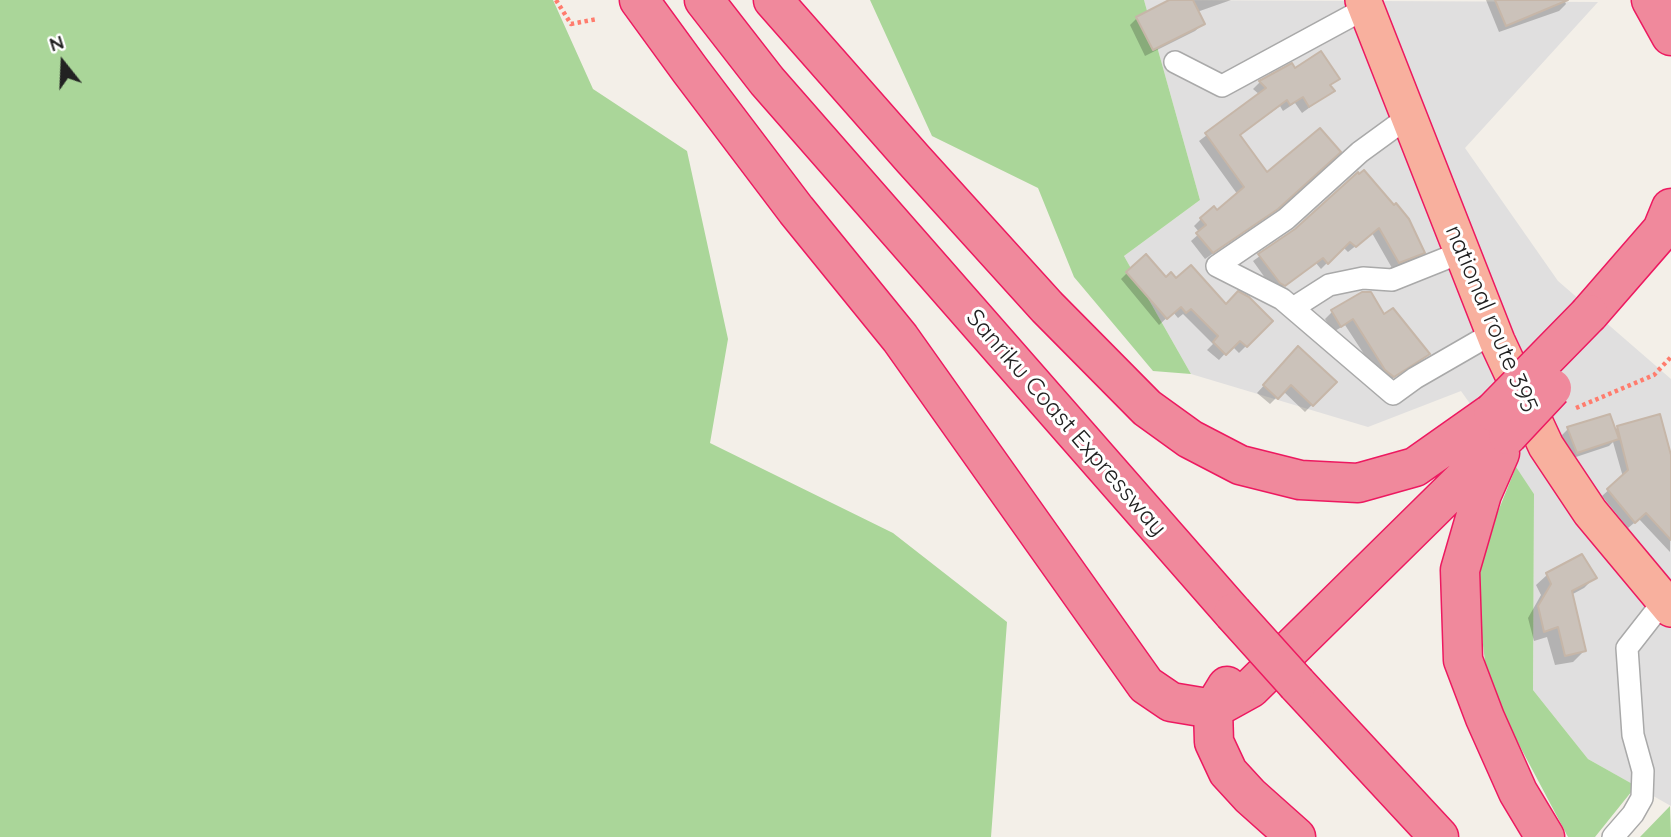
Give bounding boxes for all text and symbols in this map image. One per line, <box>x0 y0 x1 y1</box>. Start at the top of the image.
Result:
north arrow <box>28 28 98 98</box>
text: N <box>46 29 67 57</box>
street label: national route 395 <box>1439 221 1543 417</box>
street label: Sanriku Coast Expressway <box>960 304 1172 542</box>

